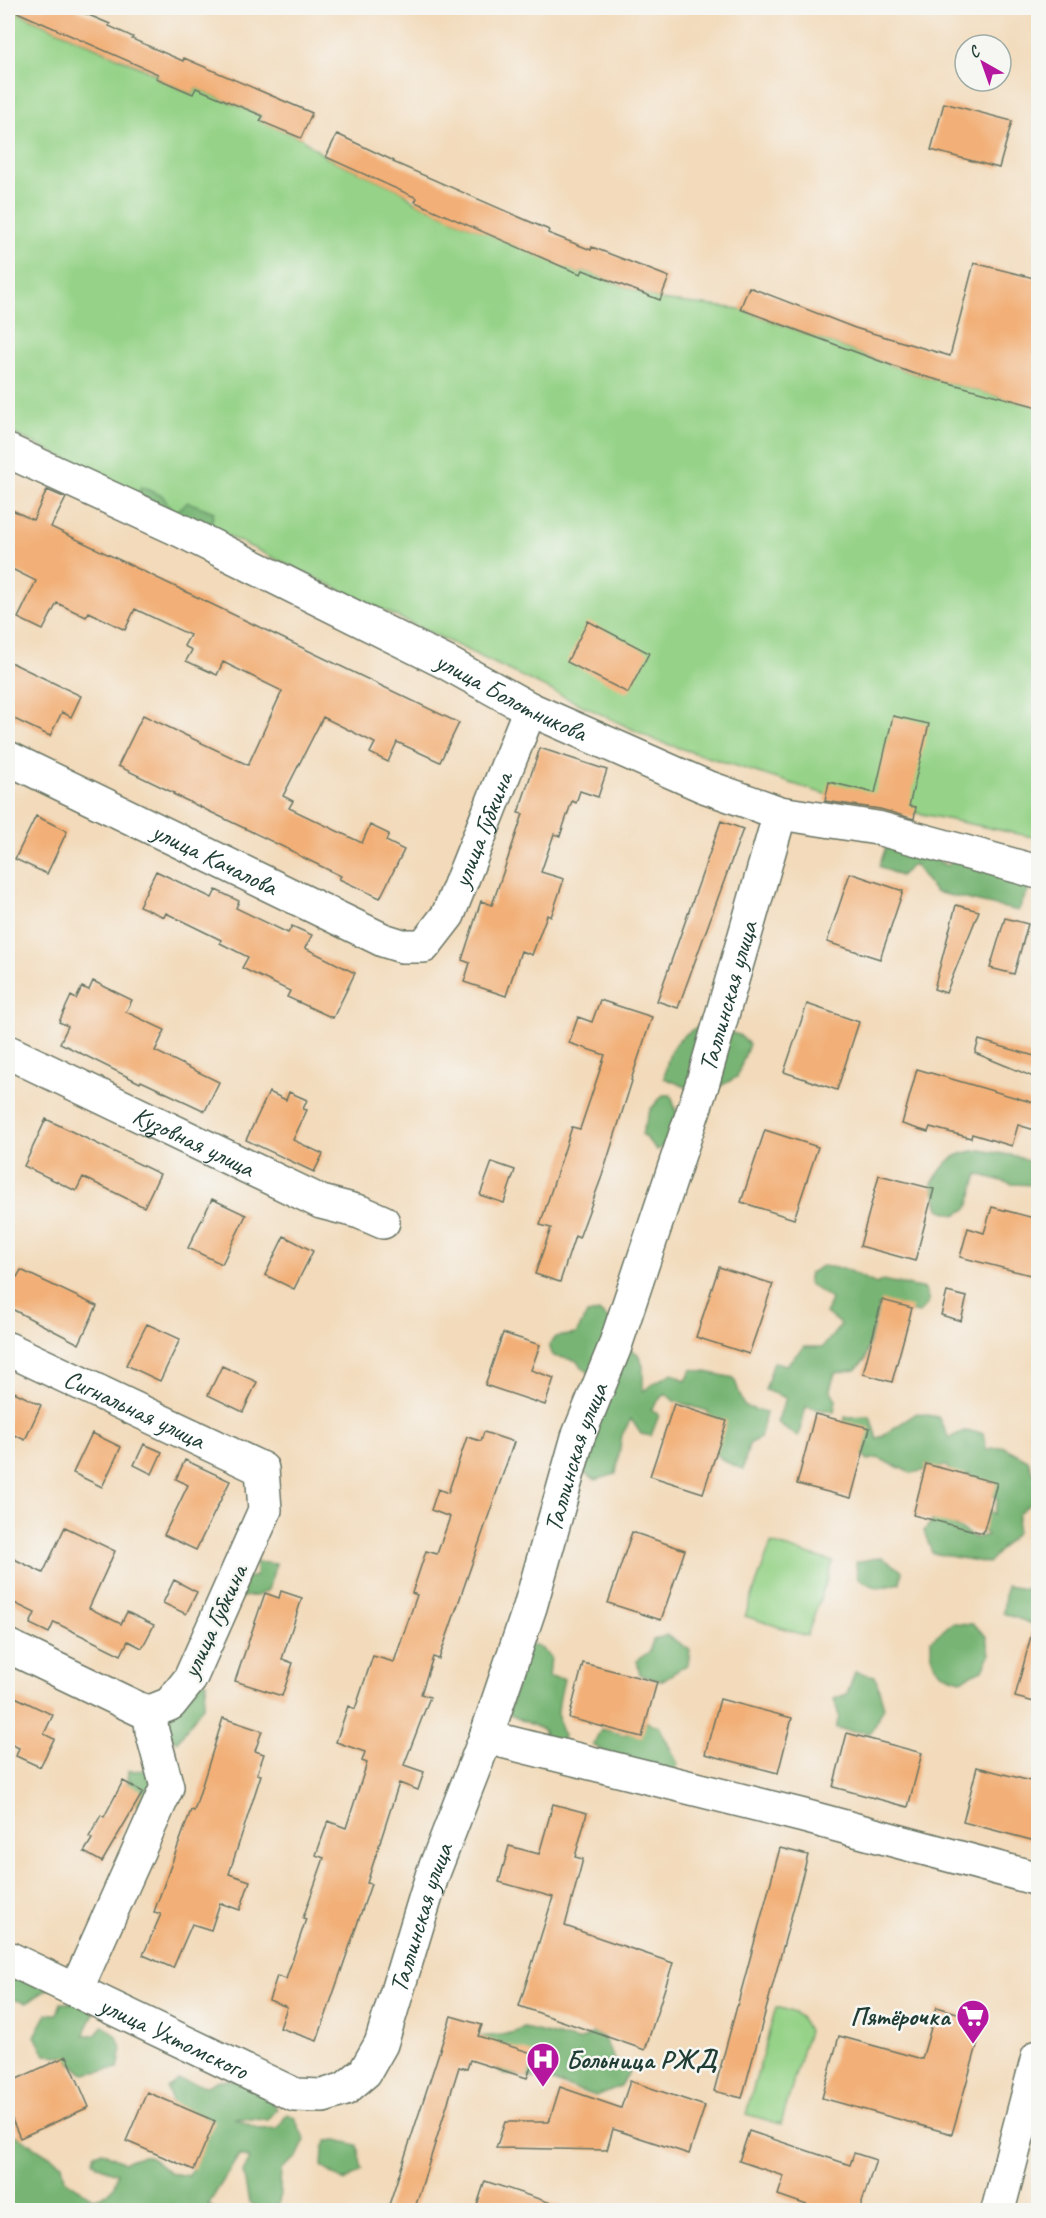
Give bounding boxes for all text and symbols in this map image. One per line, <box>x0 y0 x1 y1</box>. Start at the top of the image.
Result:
north arrow <box>953 33 1013 93</box>
text: С <box>965 41 985 62</box>
street label: улица Болотникова <box>428 643 593 750</box>
street label: улица Губкина <box>444 765 521 894</box>
street label: улица Качалова <box>145 814 284 904</box>
street label: Таллинская улица <box>691 916 766 1075</box>
street label: Кузовная улица <box>128 1098 261 1185</box>
street label: Сигнальная улица <box>59 1362 212 1457</box>
street label: Таллинская улица <box>536 1376 616 1536</box>
street label: улица Губкина <box>173 1557 256 1685</box>
street label: Таллинская улица <box>382 1837 461 1996</box>
street label: улица Ухтомского <box>92 1987 255 2088</box>
supermarket icon: Пятёрочка <box>955 1998 991 2045</box>
place label: Пятёрочка <box>850 2000 952 2033</box>
hospital icon: Больница РЖД <box>525 2041 561 2088</box>
place label: Больница РЖД <box>566 2043 718 2076</box>

